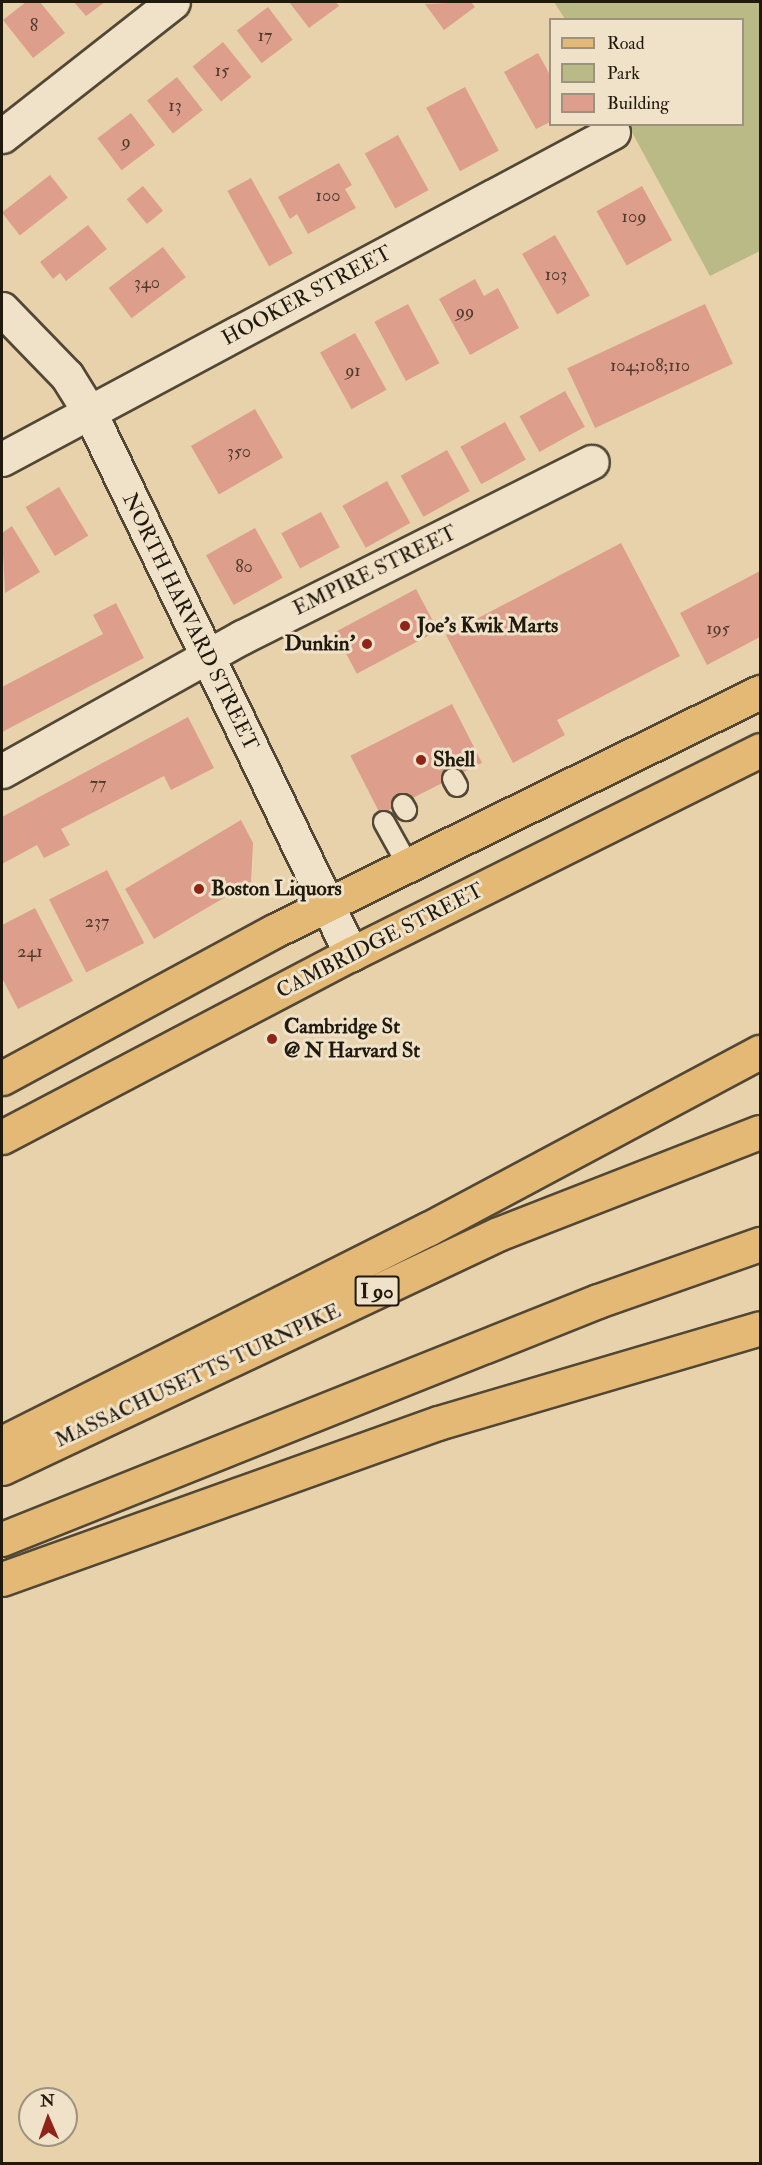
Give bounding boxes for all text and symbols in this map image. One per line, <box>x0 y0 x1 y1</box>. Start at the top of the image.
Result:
house number: 8 <box>30 15 38 37</box>
legend <box>549 18 744 126</box>
house number: 17 <box>258 25 272 47</box>
text: Road <box>607 32 645 55</box>
house number: 15 <box>215 60 229 82</box>
text: Park <box>607 62 640 85</box>
text: Building <box>607 92 669 115</box>
house number: 13 <box>168 95 182 117</box>
house number: 9 <box>121 131 131 153</box>
house number: 100 <box>316 185 340 207</box>
house number: 109 <box>622 206 646 228</box>
street label: HOOKER STREET <box>218 241 396 351</box>
house number: 103 <box>545 264 567 286</box>
house number: 340 <box>134 272 160 294</box>
house number: 99 <box>456 301 474 323</box>
house number: 104;108;110 <box>610 355 690 377</box>
house number: 91 <box>345 360 361 382</box>
house number: 350 <box>227 441 251 463</box>
street label: NORTH HARVARD STREET <box>117 489 263 755</box>
street label: EMPIRE STREET <box>289 520 461 622</box>
house number: 80 <box>235 556 253 578</box>
place label: Joe's Kwik Marts <box>417 613 558 639</box>
house number: 195 <box>706 618 730 640</box>
marker: Joe's Kwik Marts <box>398 619 412 633</box>
place label: Dunkin' <box>284 631 355 657</box>
marker: Dunkin' <box>360 637 374 651</box>
place label: Shell <box>433 747 475 773</box>
marker: Shell <box>414 753 428 767</box>
house number: 77 <box>90 773 106 795</box>
place label: Boston Liquors <box>211 876 342 902</box>
street label: CAMBRIDGE STREET <box>272 878 488 1004</box>
marker: Boston Liquors <box>192 882 206 896</box>
house number: 237 <box>85 911 109 933</box>
house number: 241 <box>17 941 43 963</box>
place label: Cambridge St @ N Harvard St <box>284 1014 420 1064</box>
marker: Cambridge St @ N Harvard St <box>265 1032 279 1046</box>
road number: I 90 <box>354 1274 400 1308</box>
street label: MASSACHUSETTS TURNPIKE <box>51 1299 345 1453</box>
north arrow <box>18 2087 78 2147</box>
text: N <box>40 2091 55 2111</box>

